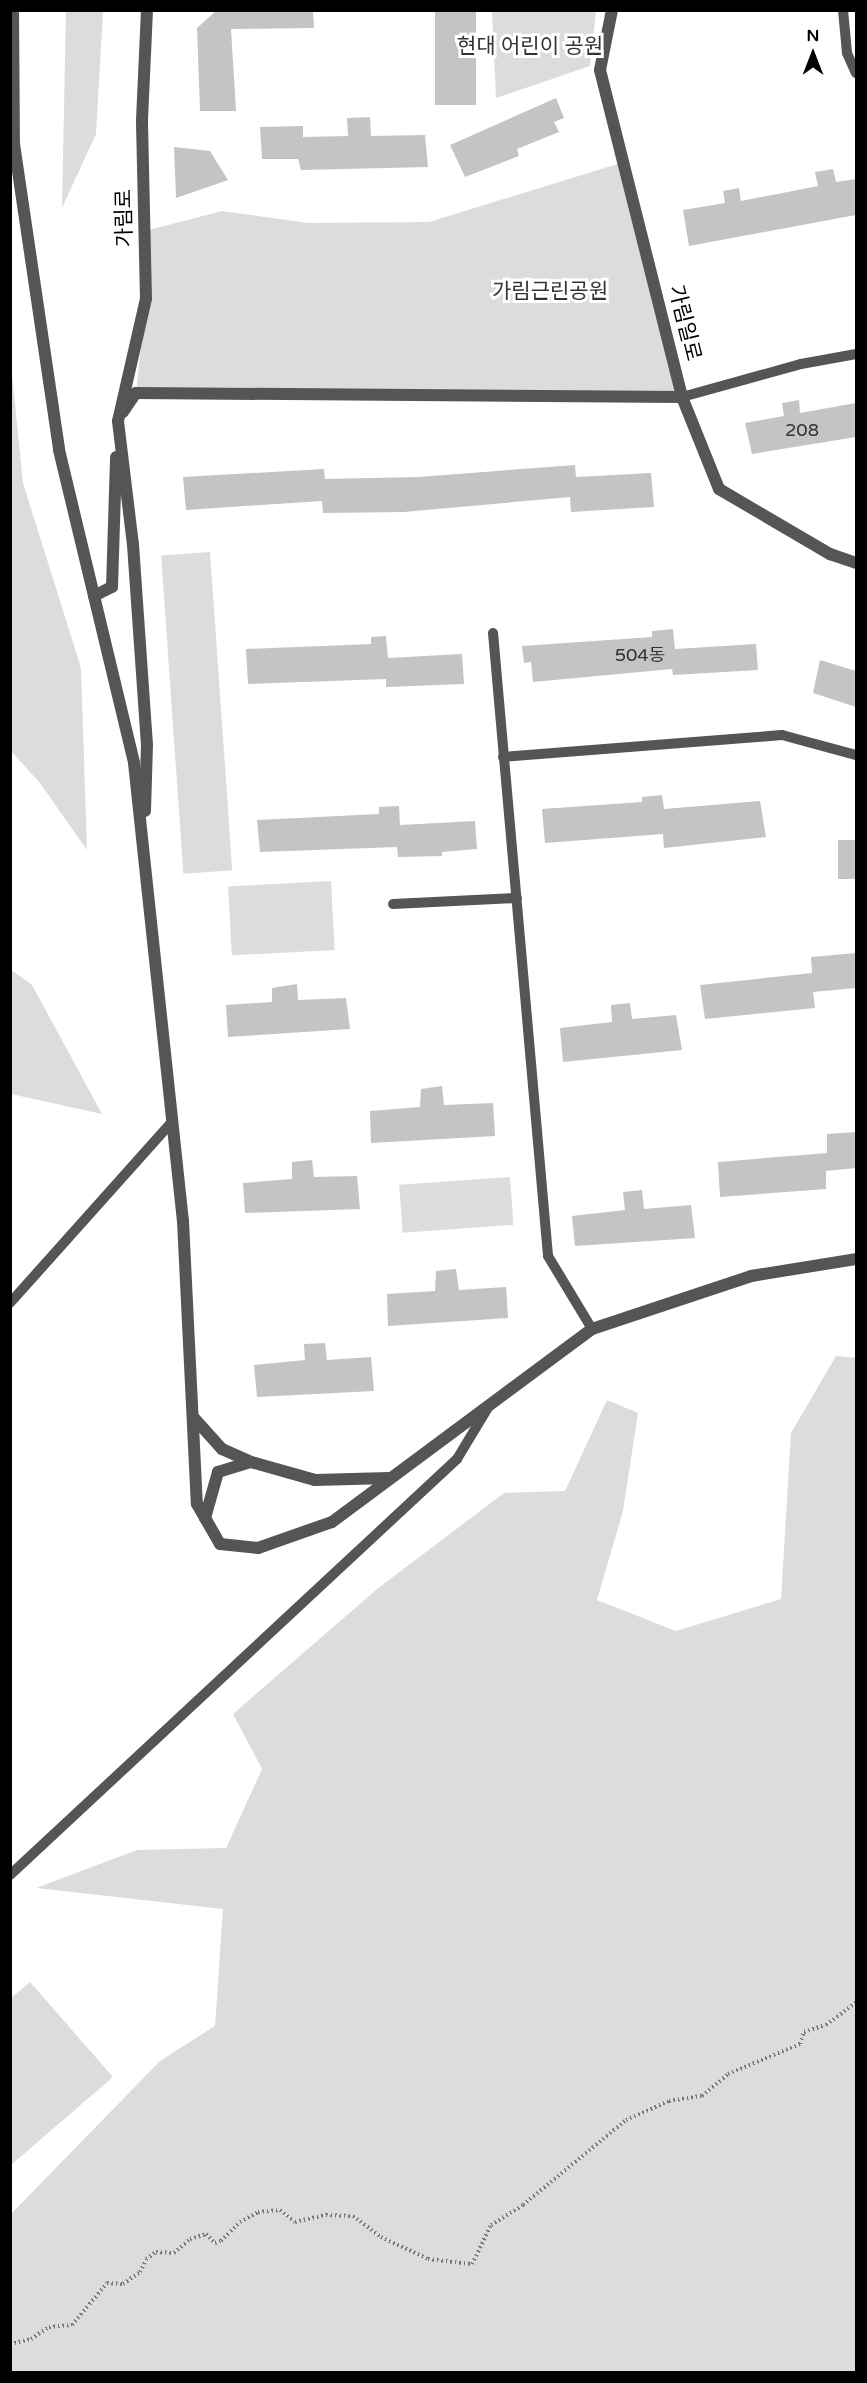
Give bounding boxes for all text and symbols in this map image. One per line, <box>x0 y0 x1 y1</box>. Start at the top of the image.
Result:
north arrow <box>783 24 843 84</box>
text: N <box>807 26 819 46</box>
park label: 현대 어린이 공원 <box>457 34 603 60</box>
street label: 가림로 <box>112 189 138 247</box>
park label: 가림근린공원 <box>492 279 608 305</box>
street label: 가림일로 <box>662 282 706 364</box>
house number: 208 <box>785 419 819 441</box>
house number: 504동 <box>615 644 665 666</box>

